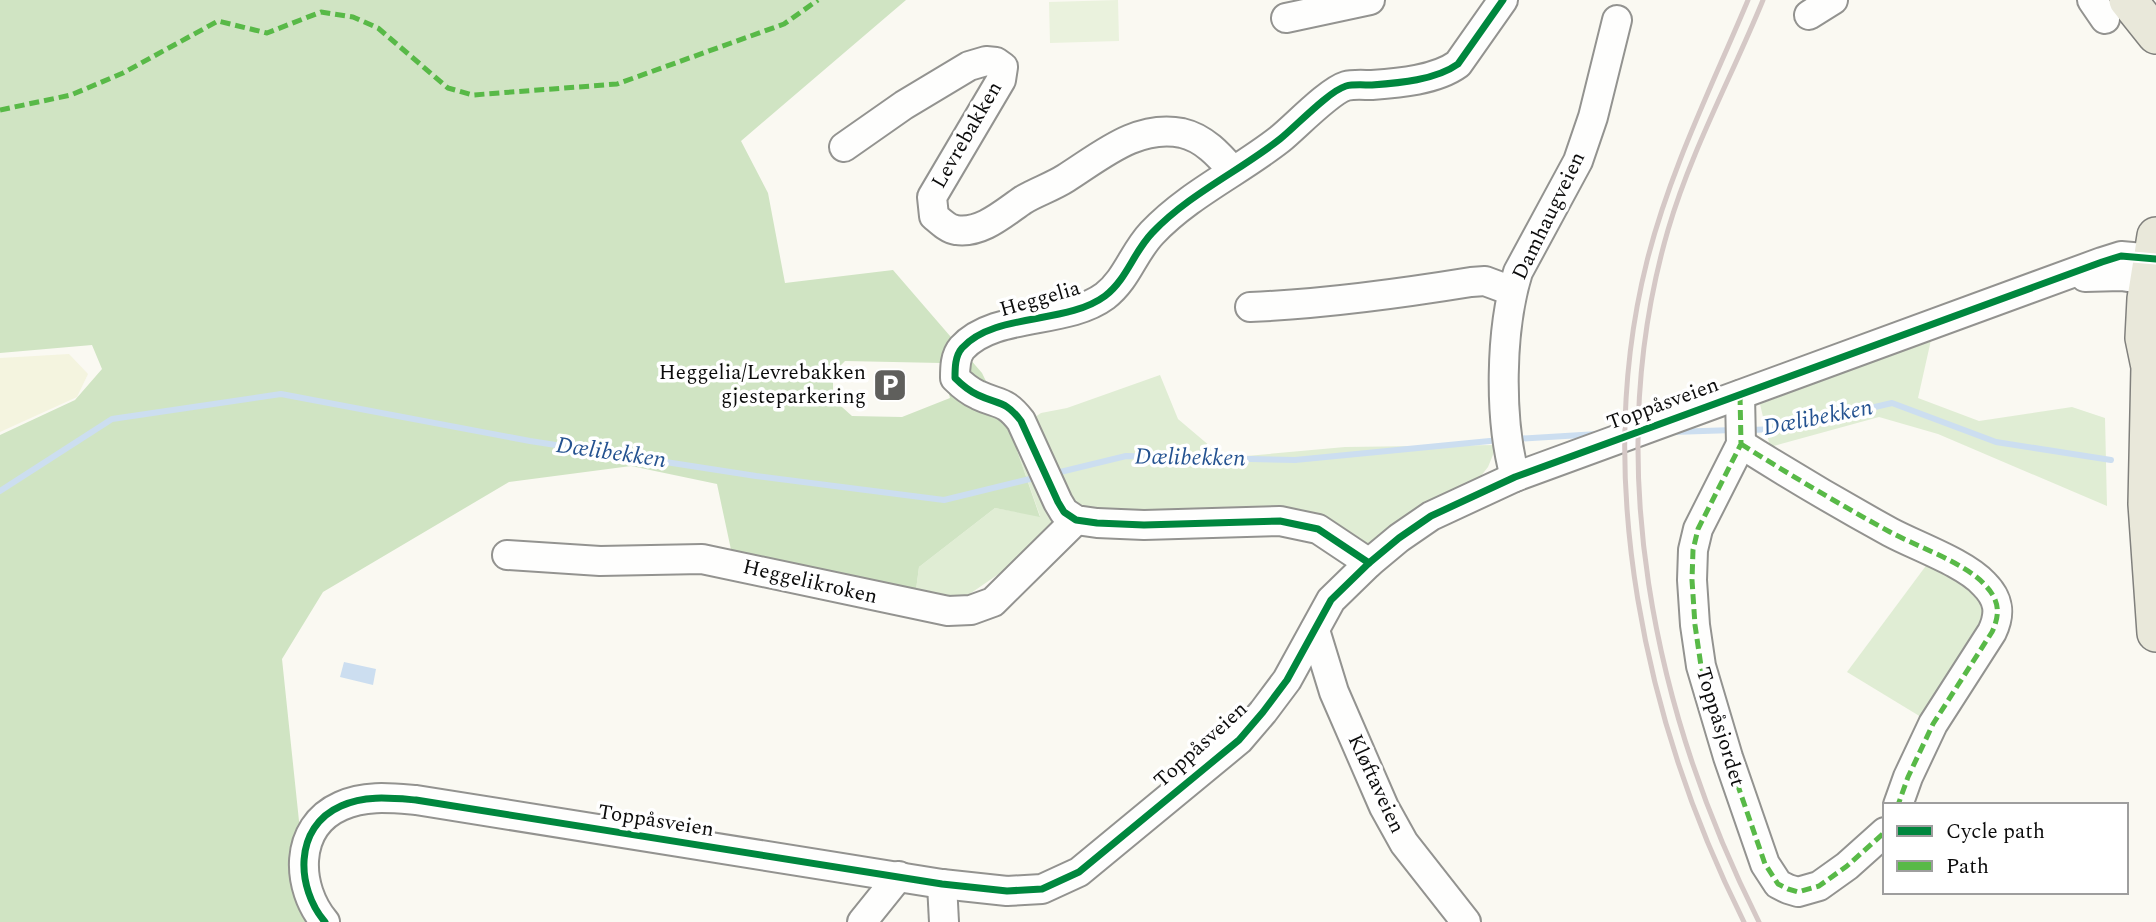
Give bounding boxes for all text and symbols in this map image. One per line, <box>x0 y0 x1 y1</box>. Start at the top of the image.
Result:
street label: Levrebakken <box>923 75 1011 195</box>
street label: Damhaugveien <box>1504 146 1594 286</box>
street label: Heggelia <box>996 272 1085 326</box>
place label: Heggelia/Levrebakken gjesteparkering <box>659 357 866 413</box>
parking icon: Heggelia/Levrebakken gjesteparkering <box>871 366 909 404</box>
street label: Toppåsveien <box>1603 369 1723 439</box>
water label: Dælibekken <box>1760 390 1876 446</box>
water label: Dælibekken <box>554 428 668 478</box>
water label: Dælibekken <box>1134 440 1246 476</box>
street label: Heggelikroken <box>739 551 881 613</box>
street label: Toppåsjordet <box>1687 663 1753 791</box>
street label: Toppåsveien <box>1147 694 1255 796</box>
street label: Kløftaveien <box>1339 729 1413 839</box>
street label: Toppåsveien <box>596 796 716 846</box>
legend <box>1883 803 2128 894</box>
text: Cycle path <box>1946 816 2045 848</box>
text: Path <box>1946 851 1989 883</box>

